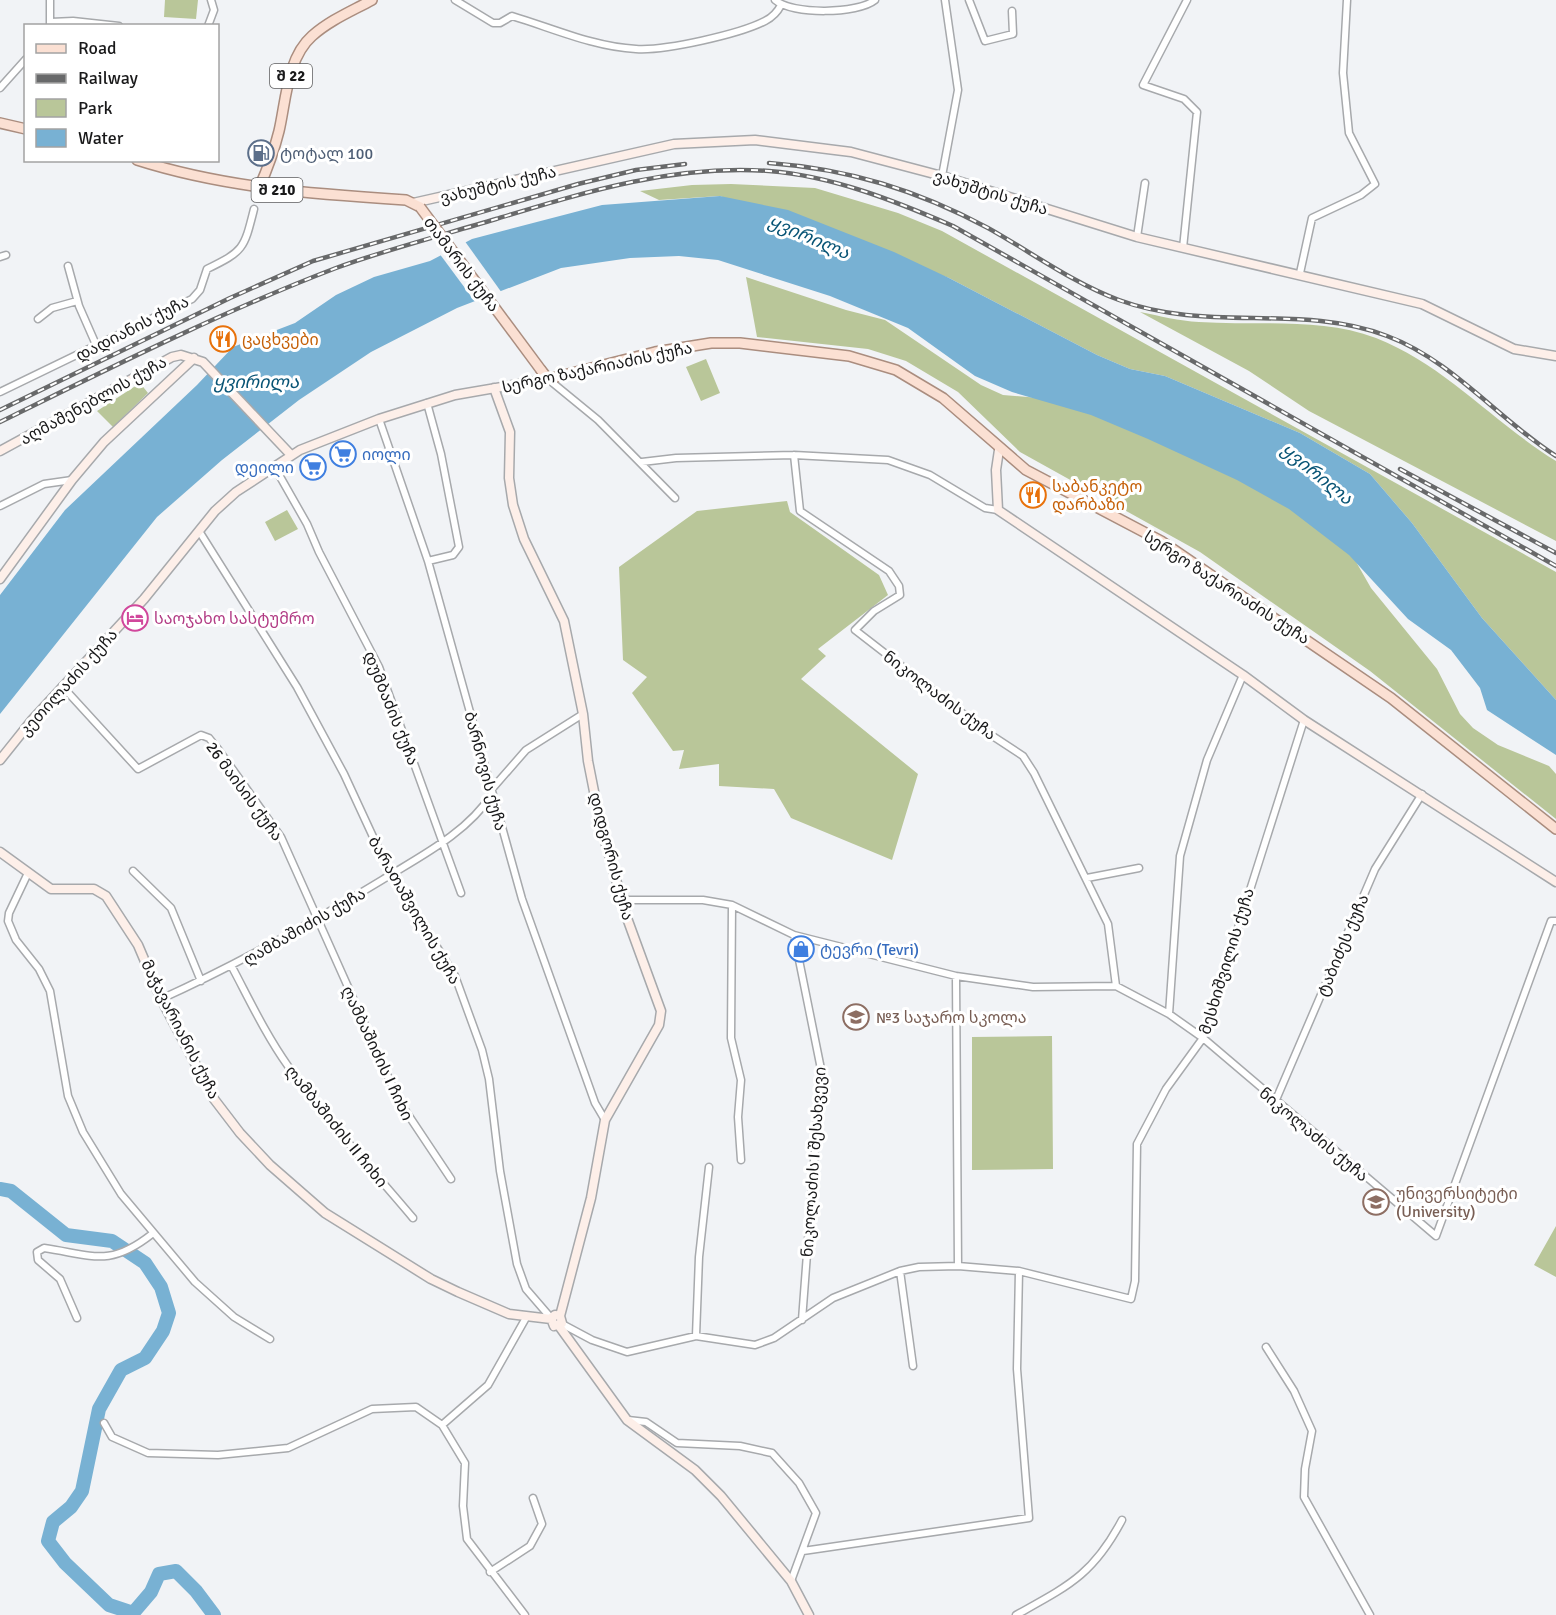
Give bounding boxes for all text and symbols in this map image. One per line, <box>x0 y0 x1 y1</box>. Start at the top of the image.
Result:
legend <box>24 24 219 162</box>
text: Road <box>78 37 117 59</box>
road number: შ 22 <box>270 64 312 88</box>
text: Railway <box>78 67 139 89</box>
text: Park <box>78 97 113 119</box>
text: Water <box>78 127 124 149</box>
fuel station icon: ტოტალ 100 <box>246 138 276 168</box>
place label: ტოტალ 100 <box>280 144 373 164</box>
street label: ვახუშტის ქუჩა <box>438 162 558 208</box>
street label: ვახუშტის ქუჩა <box>931 166 1050 220</box>
road number: შ 210 <box>252 178 302 202</box>
water label: ყვირილა <box>765 210 853 264</box>
street label: თამარის ქუჩა <box>419 213 503 316</box>
street label: დადიანის ქუჩა <box>72 292 192 366</box>
restaurant icon: ცაცხვები <box>208 324 238 354</box>
place label: ცაცხვები <box>242 330 319 350</box>
street label: სერგო ზაქარიაძის ქუჩა <box>500 338 694 398</box>
street label: აღმაშენებლის ქუჩა <box>17 352 170 450</box>
water label: ყვირილა <box>213 371 299 393</box>
supermarket icon: იოლი <box>328 439 358 469</box>
water label: ყვირილა <box>1277 439 1357 510</box>
place label: იოლი <box>362 445 411 465</box>
supermarket icon: დეილი <box>298 452 328 482</box>
place label: დეილი <box>235 458 294 478</box>
place label: საბანკეტო დარბაზი <box>1052 477 1142 515</box>
restaurant icon: საბანკეტო დარბაზი <box>1018 480 1048 510</box>
street label: სერგო ზაქარიაძის ქუჩა <box>1140 527 1313 649</box>
hotel icon: საოჯახო სასტუმრო <box>120 603 150 633</box>
place label: საოჯახო სასტუმრო <box>154 609 315 629</box>
street label: კეთილაძის ქუჩა <box>15 625 122 740</box>
street label: ნიკოლაძის ქუჩა <box>879 647 1000 745</box>
street label: დუმბაძის ქუჩა <box>359 648 423 768</box>
street label: ბარნოვის ქუჩა <box>460 709 511 833</box>
street label: 26 მაისის ქუჩა <box>201 738 287 845</box>
street label: დიდგორის ქუჩა <box>584 790 638 922</box>
street label: ბარათაშვილის ქუჩა <box>364 833 465 988</box>
street label: ღამბაშიძის ქუჩა <box>240 884 369 970</box>
street label: მესხიშვილის ქუჩა <box>1195 886 1259 1037</box>
street label: ტაბიძეს ქუჩა <box>1312 891 1373 1000</box>
shop icon: ტევრი (Tevri) <box>786 934 816 964</box>
place label: ტევრი (Tevri) <box>820 940 919 960</box>
street label: მაჭავარიანის ქუჩა <box>136 956 224 1103</box>
street label: ღამბაშიძის I ჩიხი <box>337 983 417 1124</box>
school or university icon: №3 საჯარო სკოლა <box>841 1002 871 1032</box>
place label: №3 საჯარო სკოლა <box>876 1008 1027 1028</box>
street label: ღამბაშიძის II ჩიხი <box>281 1062 392 1192</box>
street label: ნიკოლაძის I შესახვევი <box>797 1066 831 1258</box>
street label: ნიკოლაძის ქუჩა <box>1255 1083 1372 1186</box>
place label: უნივერსიტეტი (University) <box>1396 1184 1518 1222</box>
school or university icon: უნივერსიტეტი (University) <box>1361 1187 1391 1217</box>

